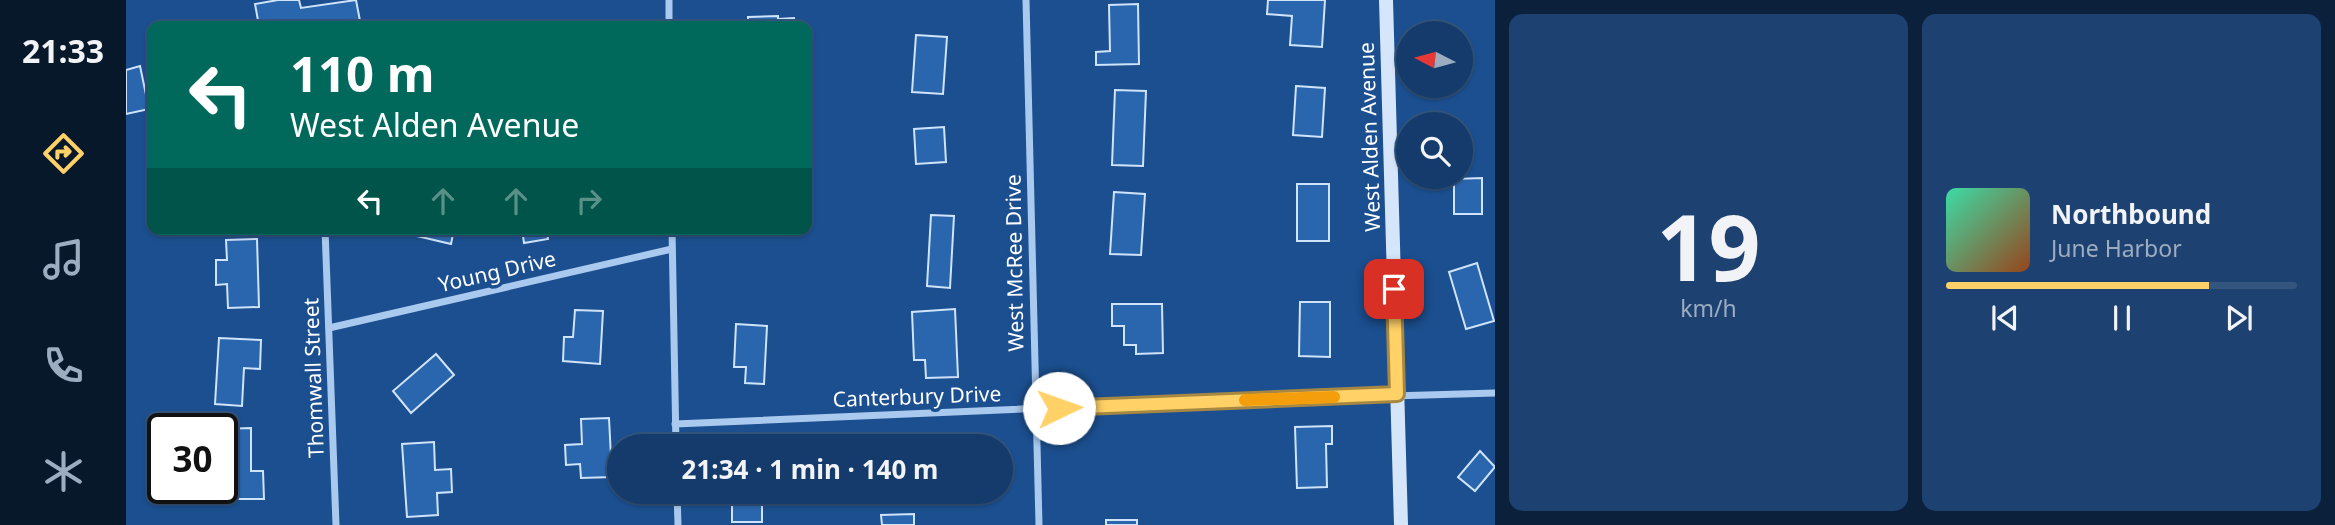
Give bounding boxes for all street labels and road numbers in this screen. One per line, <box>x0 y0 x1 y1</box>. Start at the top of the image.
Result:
street label: West Alden Avenue <box>1352 42 1386 232</box>
street label: West McRee Drive <box>998 174 1030 352</box>
street label: Young Drive <box>435 244 559 298</box>
street label: Thomwall Street <box>296 297 330 459</box>
street label: Canterbury Drive <box>832 379 1002 413</box>

